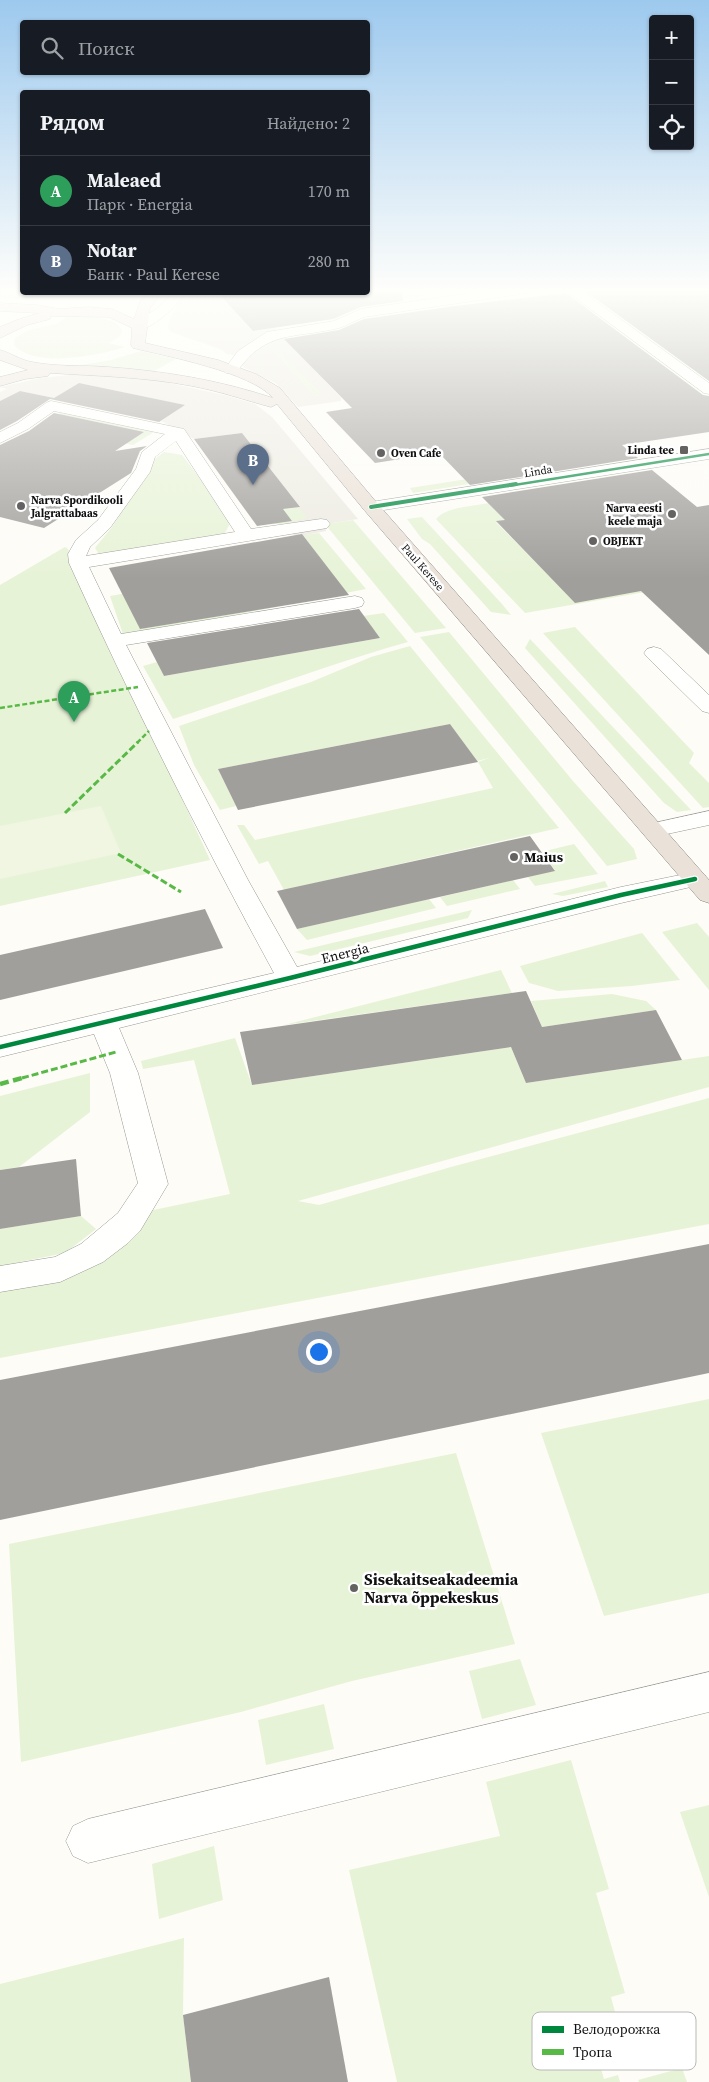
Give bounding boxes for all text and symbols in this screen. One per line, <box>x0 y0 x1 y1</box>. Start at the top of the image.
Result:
map controls <box>649 15 694 150</box>
button: + <box>649 15 694 60</box>
search box <box>20 20 370 75</box>
icon: search <box>38 34 66 62</box>
text: Поиск <box>78 35 135 61</box>
button: − <box>649 60 694 105</box>
button: locate <box>649 105 694 150</box>
text: Рядом <box>40 108 105 137</box>
text: Найдено: 2 <box>267 112 350 134</box>
text: Maleaed <box>87 167 161 193</box>
text: A <box>51 180 61 202</box>
text: 170 m <box>308 180 350 202</box>
text: Парк · Energia <box>87 193 193 215</box>
text: Notar <box>87 237 136 263</box>
text: B <box>51 250 61 272</box>
text: 280 m <box>308 250 350 272</box>
text: Банк · Paul Kerese <box>87 263 220 285</box>
place label: Linda tee <box>627 443 674 458</box>
pin: B <box>237 444 269 485</box>
marker: Linda tee <box>678 444 690 456</box>
place label: Oven Cafe <box>391 446 442 461</box>
marker: Oven Cafe <box>375 447 387 459</box>
street label: Linda <box>523 462 554 481</box>
place label: Narva Spordikooli Jalgrattabaas <box>30 493 124 521</box>
marker: Narva Spordikooli Jalgrattabaas <box>15 500 27 512</box>
place label: Narva eesti keele maja <box>606 501 663 529</box>
marker: Narva eesti keele maja <box>666 508 678 520</box>
place label: OBJEKT <box>603 534 643 549</box>
marker: OBJEKT <box>587 535 599 547</box>
street label: Paul Kerese <box>398 541 447 594</box>
pin: A <box>58 681 90 722</box>
place label: Maius <box>524 847 564 867</box>
marker: Maius <box>508 851 520 863</box>
street label: Energia <box>319 937 372 969</box>
your location <box>306 1339 332 1365</box>
place label: Sisekaitseakadeemia Narva õppekeskus <box>364 1568 519 1608</box>
marker: Sisekaitseakadeemia Narva õppekeskus <box>348 1582 360 1594</box>
legend <box>532 2012 696 2070</box>
text: Велодорожка <box>573 2019 661 2039</box>
text: Тропа <box>573 2042 613 2062</box>

